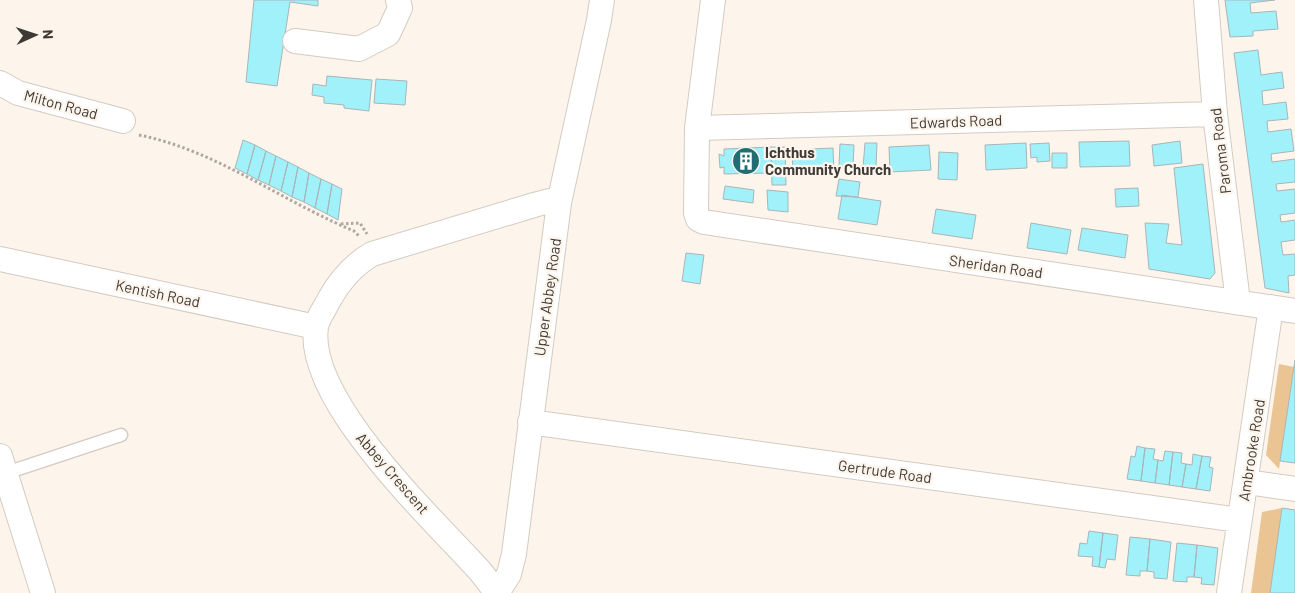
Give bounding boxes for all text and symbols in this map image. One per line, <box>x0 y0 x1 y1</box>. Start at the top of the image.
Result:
north arrow <box>10 10 60 60</box>
text: N <box>40 29 57 39</box>
street label: Milton Road <box>22 86 100 122</box>
street label: Paroma Road <box>1206 107 1234 195</box>
street label: Edwards Road <box>909 110 1003 132</box>
place label: Ichthus Community Church <box>765 143 891 178</box>
building icon: Ichthus Community Church <box>731 146 761 176</box>
street label: Upper Abbey Road <box>530 237 564 357</box>
street label: Sheridan Road <box>948 251 1044 281</box>
street label: Kentish Road <box>114 275 202 311</box>
street label: Ambrooke Road <box>1234 398 1268 502</box>
street label: Abbey Crescent <box>353 429 433 517</box>
street label: Gertrude Road <box>837 456 933 486</box>

